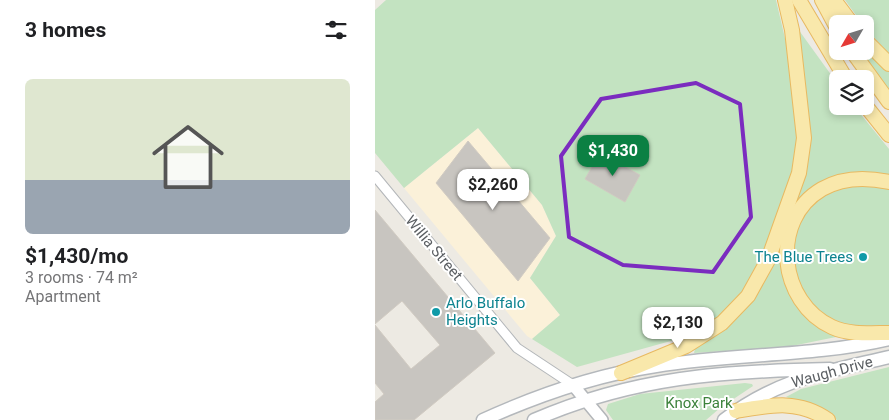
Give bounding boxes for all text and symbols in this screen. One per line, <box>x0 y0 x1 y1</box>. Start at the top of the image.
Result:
north arrow <box>829 15 874 60</box>
map controls <box>829 15 874 115</box>
icon: filters <box>322 16 350 44</box>
text: 3 homes <box>25 18 106 42</box>
button: layers <box>829 70 874 115</box>
icon: home <box>143 112 233 202</box>
pin: $1,430 <box>572 134 654 177</box>
text: $1,430 <box>588 141 638 160</box>
pin: $2,260 <box>452 168 534 211</box>
text: $2,260 <box>468 175 518 194</box>
street label: Willia Street <box>402 212 466 284</box>
text: $1,430/mo <box>25 244 128 268</box>
place label: The Blue Trees <box>754 248 853 266</box>
marker: The Blue Trees <box>857 251 869 263</box>
text: 3 rooms · 74 m² <box>25 268 138 287</box>
text: Apartment <box>25 287 101 306</box>
place label: Arlo Buffalo Heights <box>446 294 525 329</box>
marker: Arlo Buffalo Heights <box>430 306 442 318</box>
pin: $2,130 <box>637 306 719 349</box>
text: $2,130 <box>653 313 703 332</box>
street label: Waugh Drive <box>789 352 875 392</box>
park label: Knox Park <box>665 394 733 412</box>

